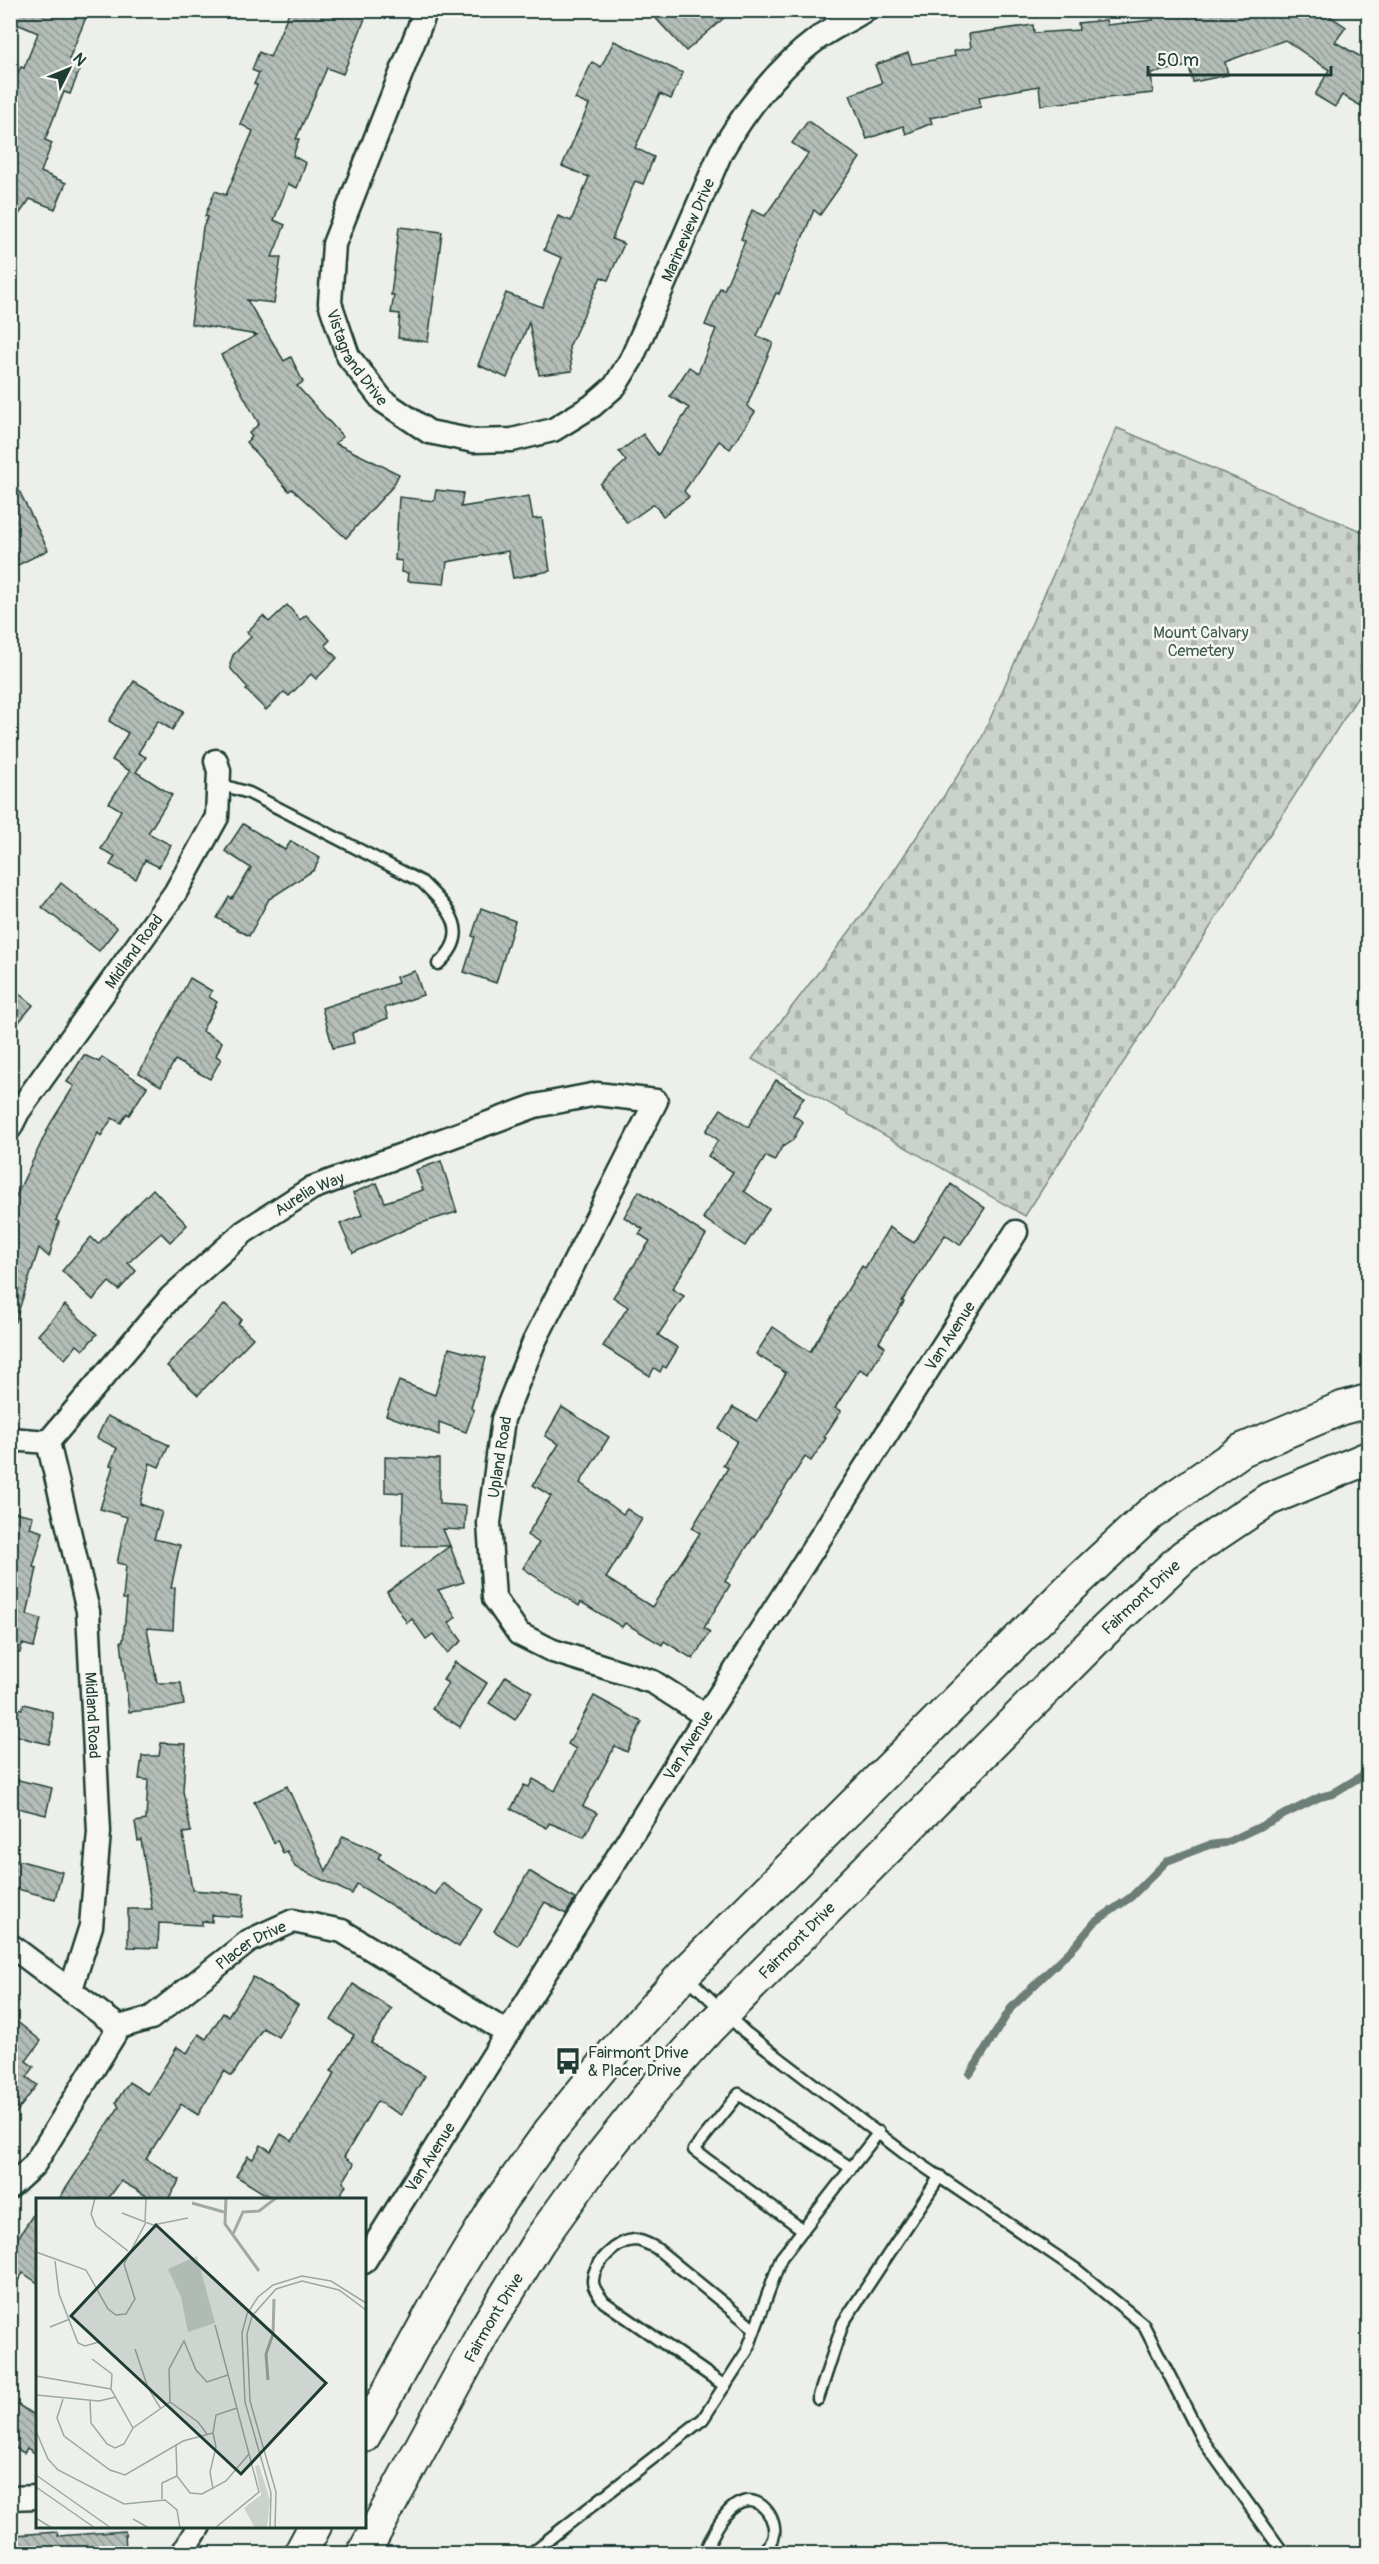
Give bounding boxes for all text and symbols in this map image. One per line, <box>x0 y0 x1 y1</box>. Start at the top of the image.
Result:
north arrow <box>39 39 99 99</box>
scale bar <box>1148 39 1331 77</box>
text: N <box>68 49 90 70</box>
text: 50 m <box>1157 49 1199 72</box>
street label: Marineview Drive <box>657 175 720 285</box>
street label: Vistagrand Drive <box>322 307 392 410</box>
park label: Mount Calvary Cemetery <box>1153 623 1249 661</box>
street label: Midland Road <box>101 911 168 993</box>
street label: Aurelia Way <box>271 1168 347 1221</box>
street label: Van Avenue <box>921 1298 980 1375</box>
street label: Upland Road <box>484 1415 516 1499</box>
street label: Fairmont Drive <box>1098 1556 1185 1639</box>
street label: Midland Road <box>80 1672 104 1759</box>
street label: Van Avenue <box>659 1707 718 1784</box>
street label: Fairmont Drive <box>755 1898 840 1983</box>
street label: Placer Drive <box>212 1916 290 1974</box>
place label: Fairmont Drive & Placer Drive <box>588 2043 688 2081</box>
bus stop icon: Fairmont Drive & Placer Drive <box>553 2046 583 2076</box>
street label: Van Avenue <box>401 2119 460 2196</box>
inset map <box>36 2198 366 2528</box>
street label: Fairmont Drive <box>460 2269 528 2366</box>

